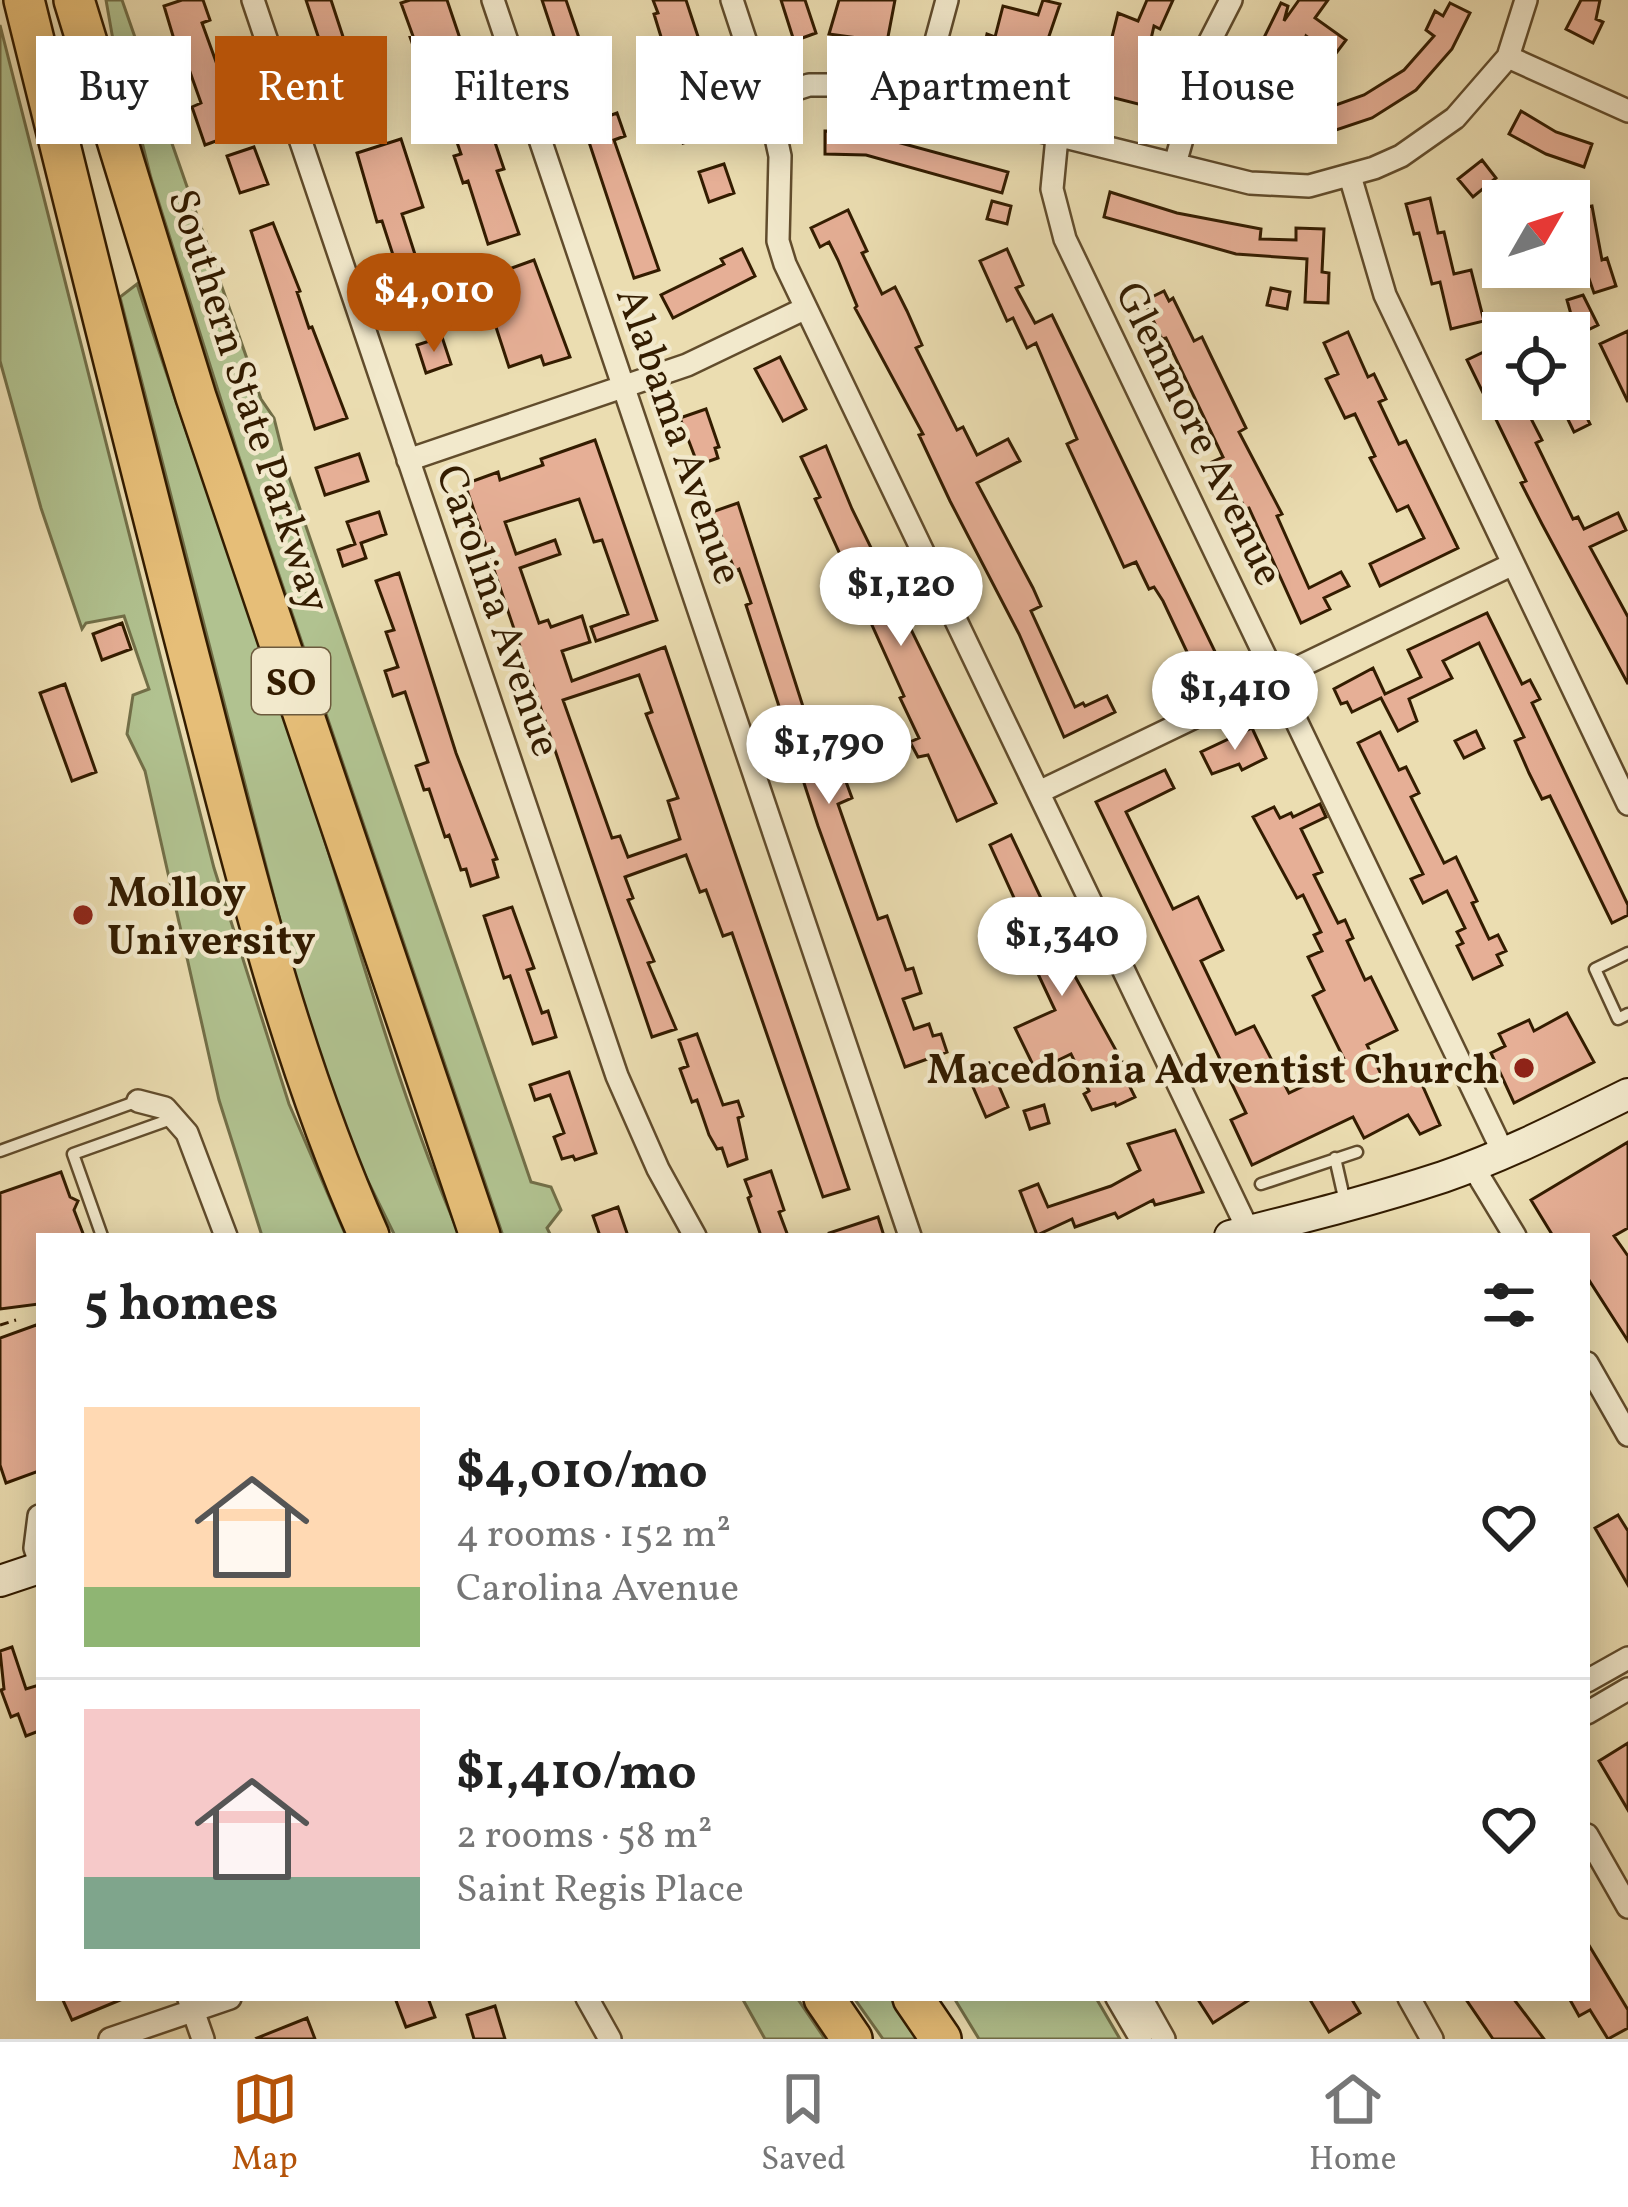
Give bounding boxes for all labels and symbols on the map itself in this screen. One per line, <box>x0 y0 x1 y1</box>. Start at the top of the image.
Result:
north arrow <box>1482 180 1590 288</box>
street label: Southern State Parkway <box>150 182 343 621</box>
pin: $4,010 <box>336 253 532 355</box>
street label: Glenmore Avenue <box>1098 273 1296 597</box>
street label: Alabama Avenue <box>598 280 755 593</box>
street label: Carolina Avenue <box>418 458 573 765</box>
pin: $1,120 <box>803 547 999 649</box>
road number: SO <box>252 648 330 714</box>
pin: $1,410 <box>1137 651 1333 753</box>
pin: $1,790 <box>731 705 927 807</box>
place label: Molloy University <box>107 866 316 973</box>
pin: $1,340 <box>964 897 1160 999</box>
marker: Molloy University <box>70 902 96 928</box>
place label: Macedonia Adventist Church <box>927 1043 1500 1102</box>
marker: Macedonia Adventist Church <box>1511 1055 1537 1081</box>

